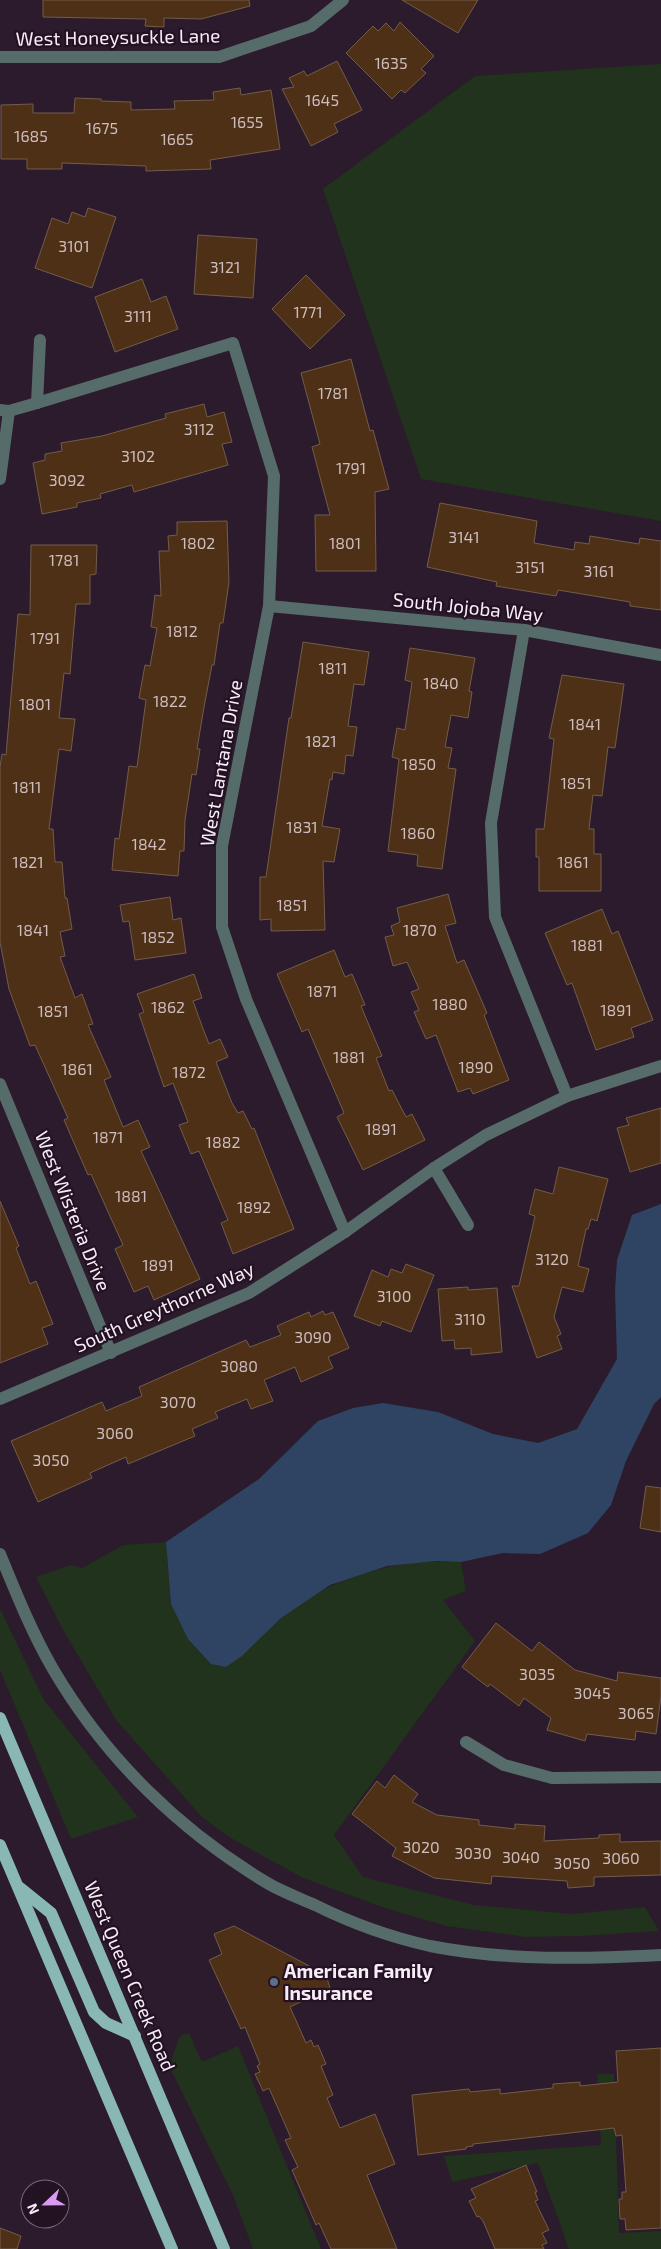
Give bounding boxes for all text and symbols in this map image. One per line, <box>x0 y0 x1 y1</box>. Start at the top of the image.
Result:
street label: West Honeysuckle Lane <box>15 23 221 50</box>
house number: 1635 <box>375 53 408 72</box>
house number: 1645 <box>305 90 339 109</box>
house number: 1655 <box>231 112 263 131</box>
house number: 1675 <box>86 118 118 137</box>
house number: 1685 <box>14 126 48 145</box>
house number: 1665 <box>160 129 194 148</box>
house number: 3101 <box>58 236 90 255</box>
house number: 3121 <box>210 257 240 276</box>
house number: 1771 <box>293 302 323 321</box>
house number: 3111 <box>124 306 152 325</box>
house number: 1781 <box>318 383 348 402</box>
house number: 3112 <box>184 419 214 438</box>
house number: 3102 <box>121 446 155 465</box>
house number: 1791 <box>336 458 366 477</box>
house number: 3092 <box>49 470 85 489</box>
house number: 3141 <box>448 527 480 546</box>
house number: 1802 <box>181 533 215 552</box>
house number: 1801 <box>329 533 361 552</box>
house number: 1781 <box>49 550 79 569</box>
house number: 3151 <box>515 557 545 576</box>
house number: 3161 <box>584 561 614 580</box>
street label: South Jojoba Way <box>392 587 544 626</box>
house number: 1812 <box>166 621 198 640</box>
house number: 1791 <box>30 628 60 647</box>
house number: 1811 <box>319 658 347 677</box>
house number: 1840 <box>423 673 459 692</box>
street label: West Lantana Drive <box>195 678 246 848</box>
house number: 1822 <box>153 691 187 710</box>
house number: 1801 <box>19 694 51 713</box>
house number: 1841 <box>569 714 601 733</box>
house number: 1821 <box>305 731 337 750</box>
house number: 1850 <box>402 754 436 773</box>
house number: 1851 <box>560 773 592 792</box>
house number: 1811 <box>13 777 41 796</box>
house number: 1831 <box>286 817 318 836</box>
house number: 1860 <box>401 823 435 842</box>
house number: 1842 <box>132 834 166 853</box>
house number: 1821 <box>12 852 44 871</box>
house number: 1861 <box>557 852 589 871</box>
house number: 1851 <box>276 895 308 914</box>
house number: 1841 <box>17 920 49 939</box>
house number: 1870 <box>403 920 437 939</box>
house number: 1852 <box>141 927 175 946</box>
house number: 1881 <box>571 935 603 954</box>
house number: 1871 <box>307 981 337 1000</box>
house number: 1880 <box>432 994 468 1013</box>
house number: 1862 <box>151 997 185 1016</box>
house number: 1891 <box>600 1000 632 1019</box>
house number: 1851 <box>37 1001 69 1020</box>
house number: 1881 <box>333 1047 365 1066</box>
house number: 1890 <box>459 1057 493 1076</box>
house number: 1861 <box>61 1059 93 1078</box>
house number: 1872 <box>172 1062 206 1081</box>
house number: 1891 <box>365 1119 397 1138</box>
street label: West Wisteria Drive <box>31 1127 116 1294</box>
house number: 1871 <box>93 1127 123 1146</box>
house number: 1882 <box>206 1132 240 1151</box>
house number: 1881 <box>115 1186 147 1205</box>
house number: 1892 <box>237 1197 271 1216</box>
house number: 3120 <box>535 1249 569 1268</box>
house number: 1891 <box>142 1255 174 1274</box>
street label: South Greythorne Way <box>70 1256 257 1357</box>
house number: 3100 <box>377 1286 411 1305</box>
house number: 3110 <box>454 1309 486 1328</box>
house number: 3090 <box>294 1327 332 1346</box>
house number: 3080 <box>220 1356 258 1375</box>
house number: 3070 <box>160 1392 196 1411</box>
house number: 3060 <box>96 1423 134 1442</box>
house number: 3050 <box>33 1450 69 1469</box>
house number: 3035 <box>519 1664 555 1683</box>
house number: 3045 <box>574 1683 610 1702</box>
house number: 3065 <box>618 1703 654 1722</box>
house number: 3020 <box>402 1837 440 1856</box>
house number: 3030 <box>454 1843 492 1862</box>
house number: 3040 <box>502 1847 540 1866</box>
house number: 3060 <box>602 1848 640 1867</box>
house number: 3050 <box>554 1853 590 1872</box>
street label: West Queen Creek Road <box>80 1877 181 2074</box>
place label: American Family Insurance <box>284 1959 433 2004</box>
marker: American Family Insurance <box>268 1976 280 1988</box>
north arrow <box>20 2179 70 2229</box>
text: N <box>23 2201 42 2217</box>

